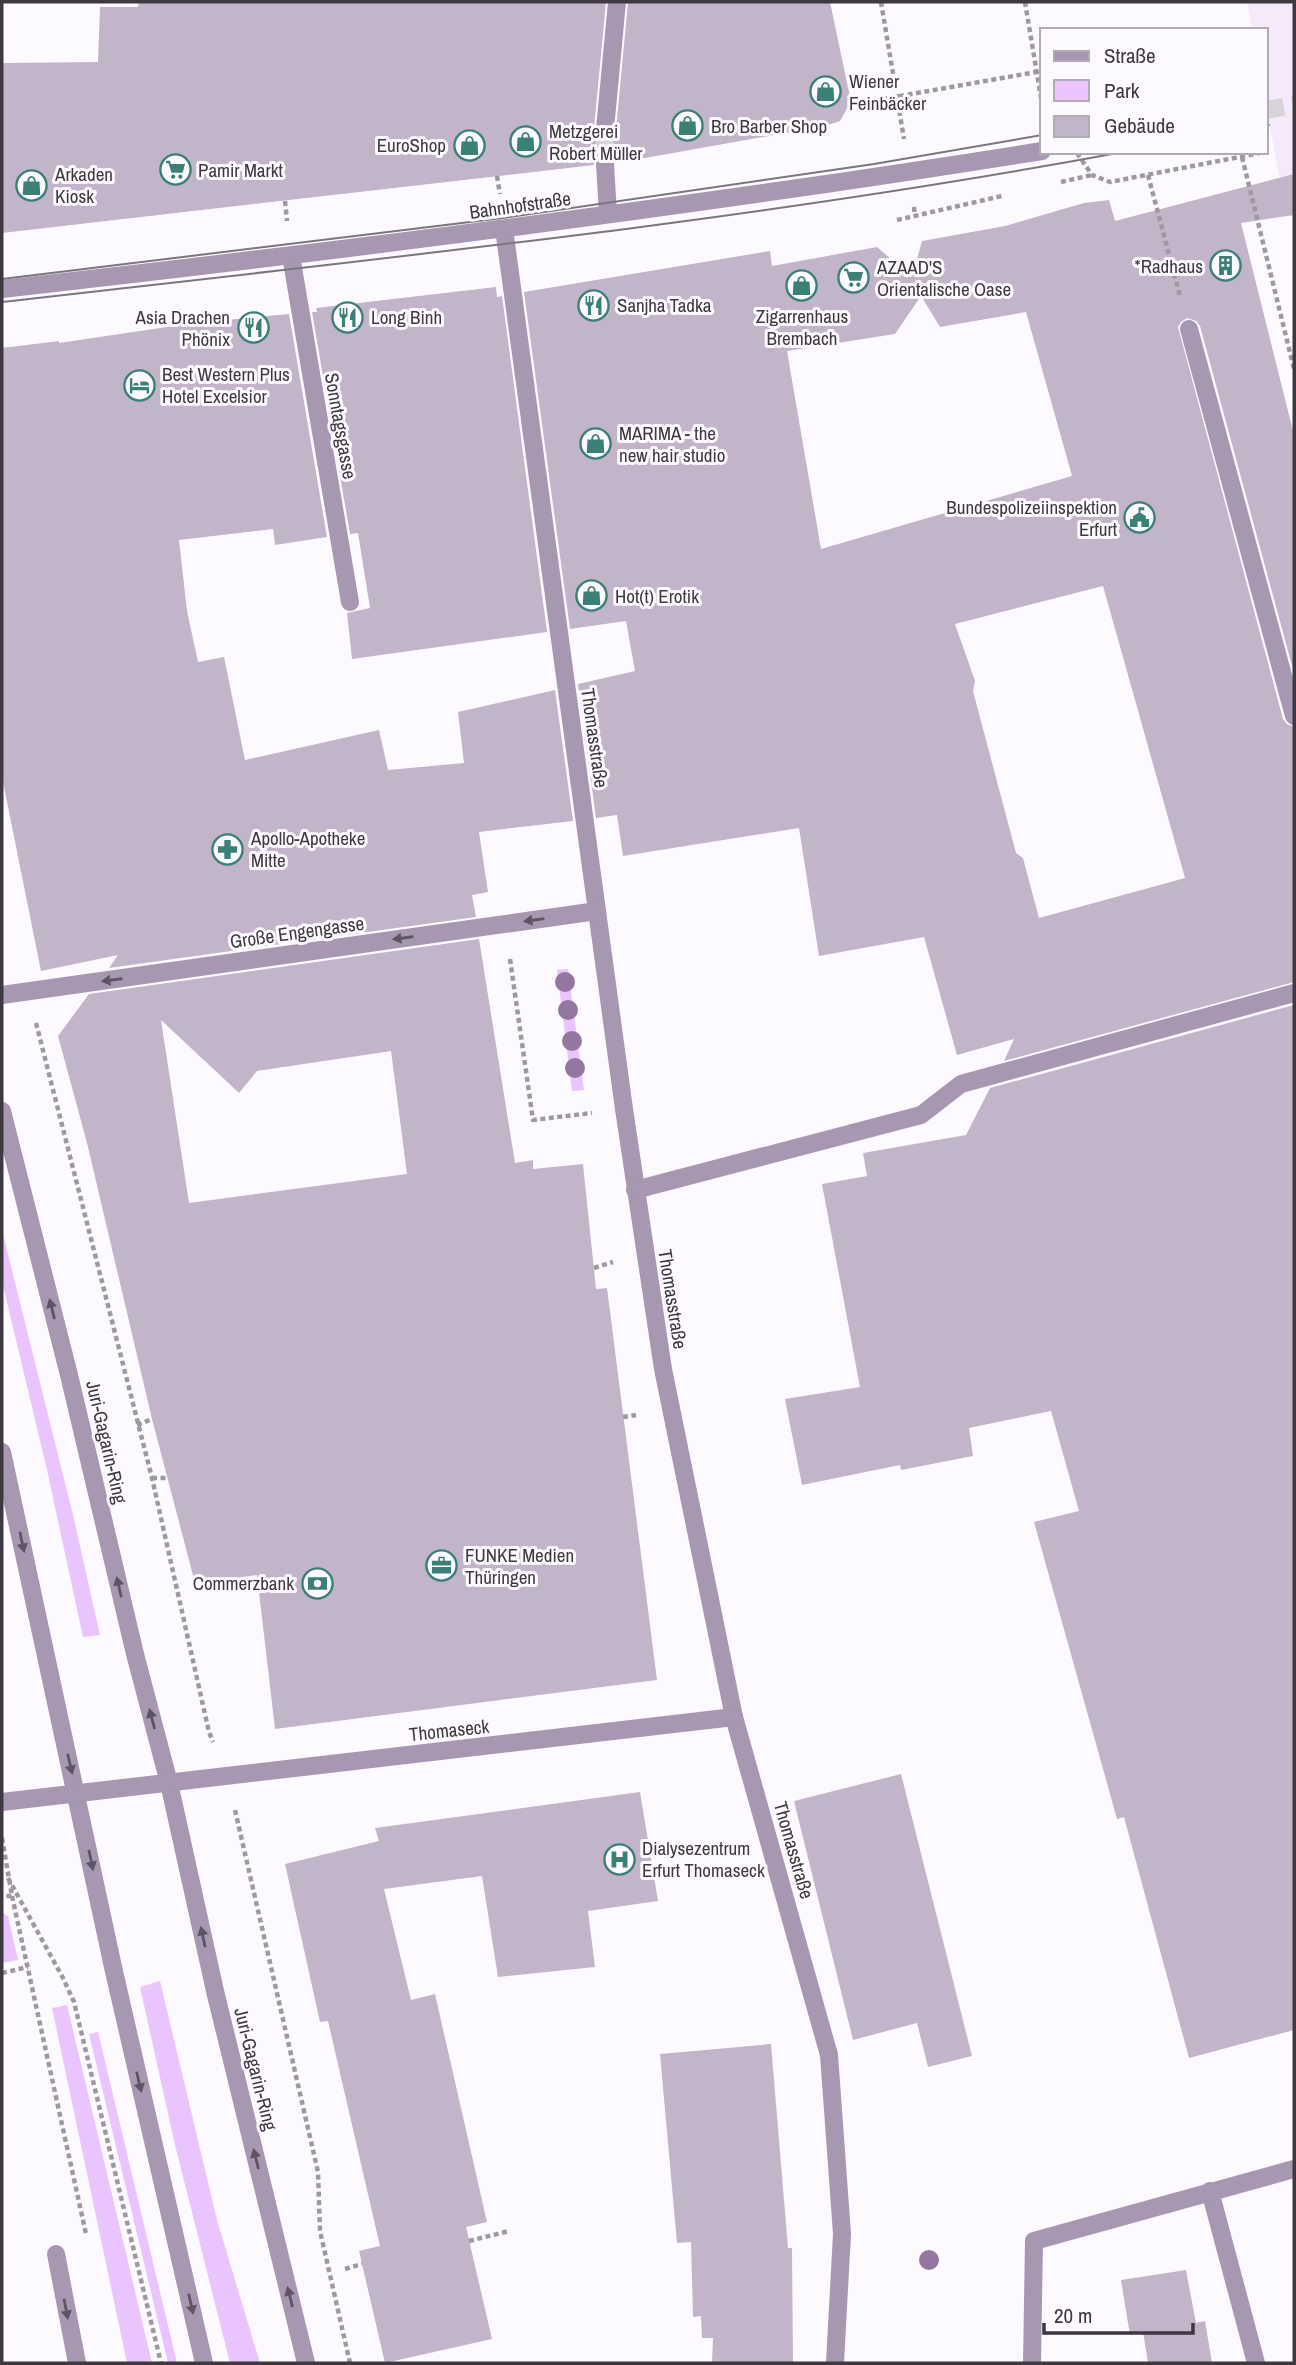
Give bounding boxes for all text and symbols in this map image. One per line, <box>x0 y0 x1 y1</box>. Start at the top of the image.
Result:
legend <box>1040 28 1268 154</box>
text: Straße <box>1104 41 1156 70</box>
place label: Wiener Feinbäcker <box>849 68 927 116</box>
shop icon: Wiener Feinbäcker <box>809 75 843 109</box>
text: Park <box>1104 76 1140 105</box>
shop icon: Bro Barber Shop <box>671 109 705 143</box>
text: Gebäude <box>1104 111 1175 140</box>
place label: Bro Barber Shop <box>711 113 827 139</box>
place label: Metzgerei Robert Müller <box>549 118 643 166</box>
shop icon: Metzgerei Robert Müller <box>509 125 543 159</box>
shop icon: EuroShop <box>452 128 486 162</box>
place label: EuroShop <box>377 132 446 158</box>
supermarket icon: Pamir Markt <box>158 153 192 187</box>
place label: Pamir Markt <box>198 157 284 183</box>
place label: Arkaden Kiosk <box>54 161 113 209</box>
shop icon: Arkaden Kiosk <box>15 168 49 202</box>
street label: Bahnhofstraße <box>468 185 572 225</box>
building icon: *Radhaus <box>1209 249 1243 283</box>
place label: *Radhaus <box>1135 253 1203 279</box>
place label: AZAAD'S Orientalische Oase <box>876 254 1011 302</box>
supermarket icon: AZAAD'S Orientalische Oase <box>837 261 871 295</box>
shop icon: Zigarrenhaus Brembach <box>785 268 819 302</box>
restaurant icon: Sanjha Tadka <box>577 288 611 322</box>
place label: Sanjha Tadka <box>617 292 712 318</box>
restaurant icon: Long Binh <box>331 300 365 334</box>
place label: Zigarrenhaus Brembach <box>756 303 849 351</box>
place label: Asia Drachen Phönix <box>135 304 230 352</box>
place label: Long Binh <box>371 304 442 330</box>
restaurant icon: Asia Drachen Phönix <box>236 311 270 345</box>
place label: Best Western Plus Hotel Excelsior <box>162 361 290 409</box>
hotel icon: Best Western Plus Hotel Excelsior <box>122 368 156 402</box>
street label: Sonntagsgasse <box>319 371 363 481</box>
place label: MARIMA - the new hair studio <box>619 420 726 468</box>
shop icon: MARIMA - the new hair studio <box>579 427 613 461</box>
place label: Bundespolizeiinspektion Erfurt <box>946 494 1118 542</box>
public building icon: Bundespolizeiinspektion Erfurt <box>1123 501 1157 535</box>
shop icon: Hot(t) Erotik <box>575 579 609 613</box>
place label: Hot(t) Erotik <box>615 583 699 609</box>
street label: Thomasstraße <box>575 686 615 790</box>
place label: Apollo-Apotheke Mitte <box>250 825 365 873</box>
pharmacy icon: Apollo-Apotheke Mitte <box>211 832 245 866</box>
street label: Große Engengasse <box>228 910 366 954</box>
one-way arrow <box>523 914 545 925</box>
one-way arrow <box>392 933 414 944</box>
one-way arrow <box>101 974 123 985</box>
street label: Thomasstraße <box>652 1247 694 1351</box>
one-way arrow <box>46 1298 57 1320</box>
street label: Juri-Gagarin-Ring <box>80 1378 134 1506</box>
one-way arrow <box>16 1531 27 1553</box>
place label: FUNKE Medien Thüringen <box>465 1542 574 1590</box>
office icon: FUNKE Medien Thüringen <box>425 1549 459 1583</box>
bank icon: Commerzbank <box>300 1566 334 1600</box>
place label: Commerzbank <box>193 1570 294 1596</box>
one-way arrow <box>113 1576 124 1598</box>
one-way arrow <box>146 1707 157 1729</box>
street label: Thomaseck <box>408 1713 491 1747</box>
one-way arrow <box>65 1754 76 1776</box>
street label: Thomasstraße <box>768 1798 820 1902</box>
place label: Dialysezentrum Erfurt Thomaseck <box>642 1835 765 1883</box>
hospital icon: Dialysezentrum Erfurt Thomaseck <box>602 1842 636 1876</box>
one-way arrow <box>85 1849 96 1871</box>
one-way arrow <box>198 1926 209 1948</box>
street label: Juri-Gagarin-Ring <box>228 2005 284 2133</box>
one-way arrow <box>134 2071 145 2093</box>
one-way arrow <box>250 2147 261 2169</box>
one-way arrow <box>284 2286 295 2308</box>
scale bar <box>1044 2292 1193 2336</box>
one-way arrow <box>185 2293 196 2315</box>
one-way arrow <box>61 2298 72 2320</box>
text: 20 m <box>1054 2301 1092 2330</box>

